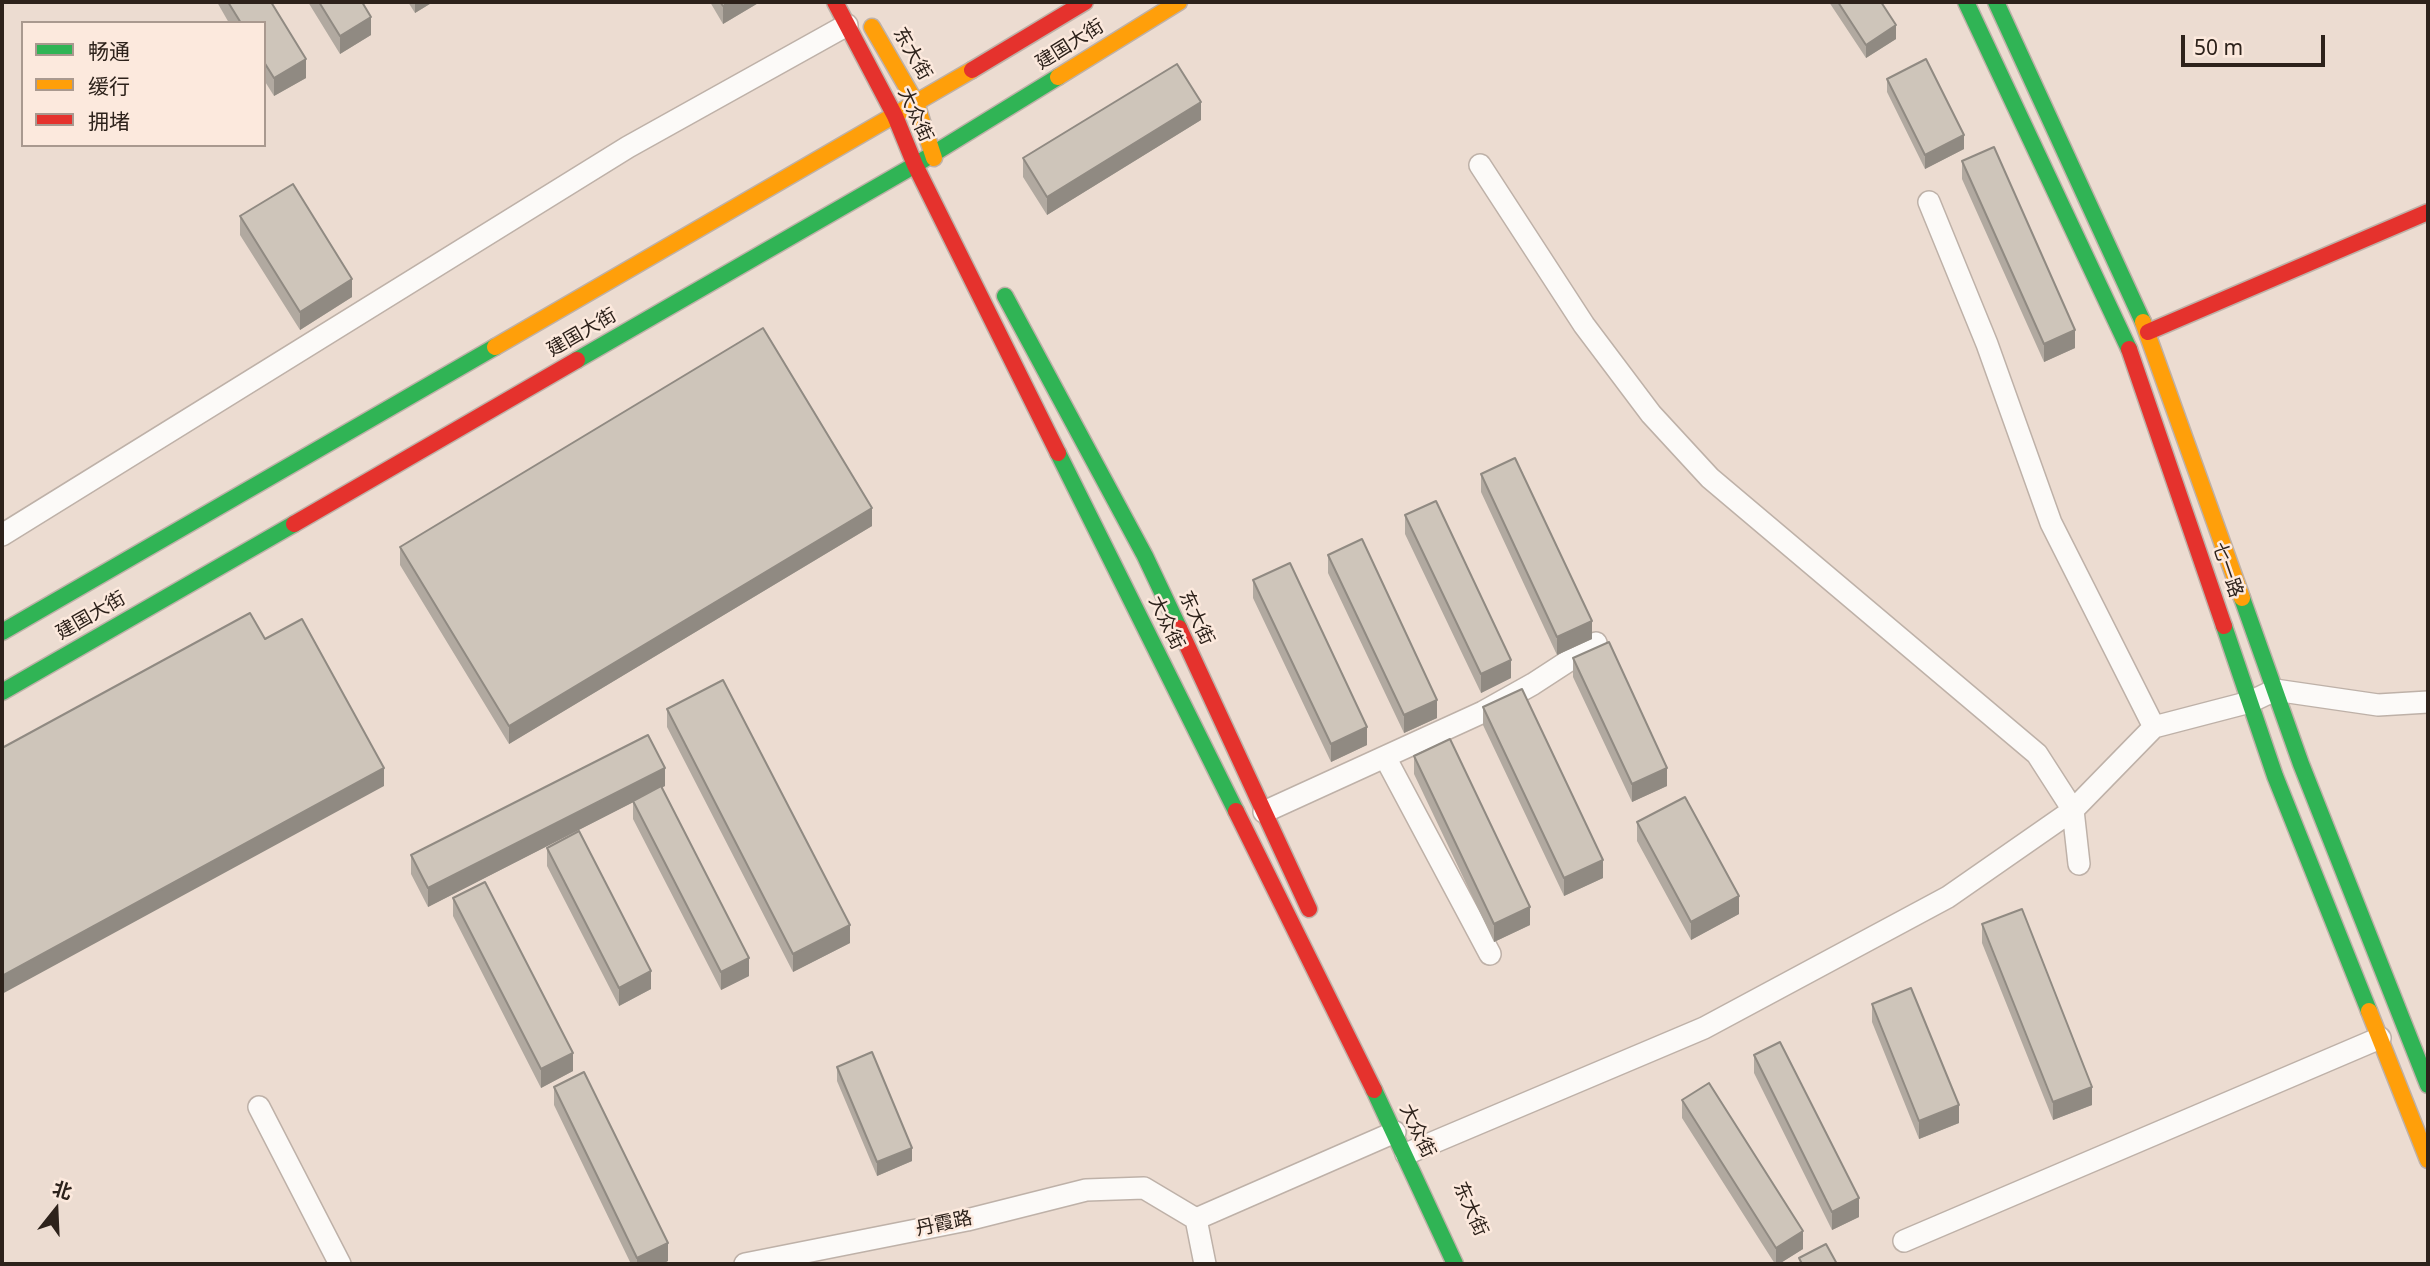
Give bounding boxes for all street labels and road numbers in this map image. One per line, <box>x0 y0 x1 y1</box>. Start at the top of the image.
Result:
street label: 建国大街 <box>1032 15 1108 75</box>
street label: 东大街 <box>888 24 936 84</box>
street label: 大众街 <box>893 84 937 146</box>
street label: 建国大街 <box>543 304 621 362</box>
street label: 七一路 <box>2207 539 2247 601</box>
street label: 建国大街 <box>52 587 130 645</box>
street label: 东大街 <box>1174 587 1218 649</box>
street label: 大众街 <box>1143 592 1189 654</box>
street label: 大众街 <box>1394 1100 1440 1162</box>
street label: 东大街 <box>1448 1178 1492 1240</box>
street label: 丹霞路 <box>914 1207 974 1241</box>

